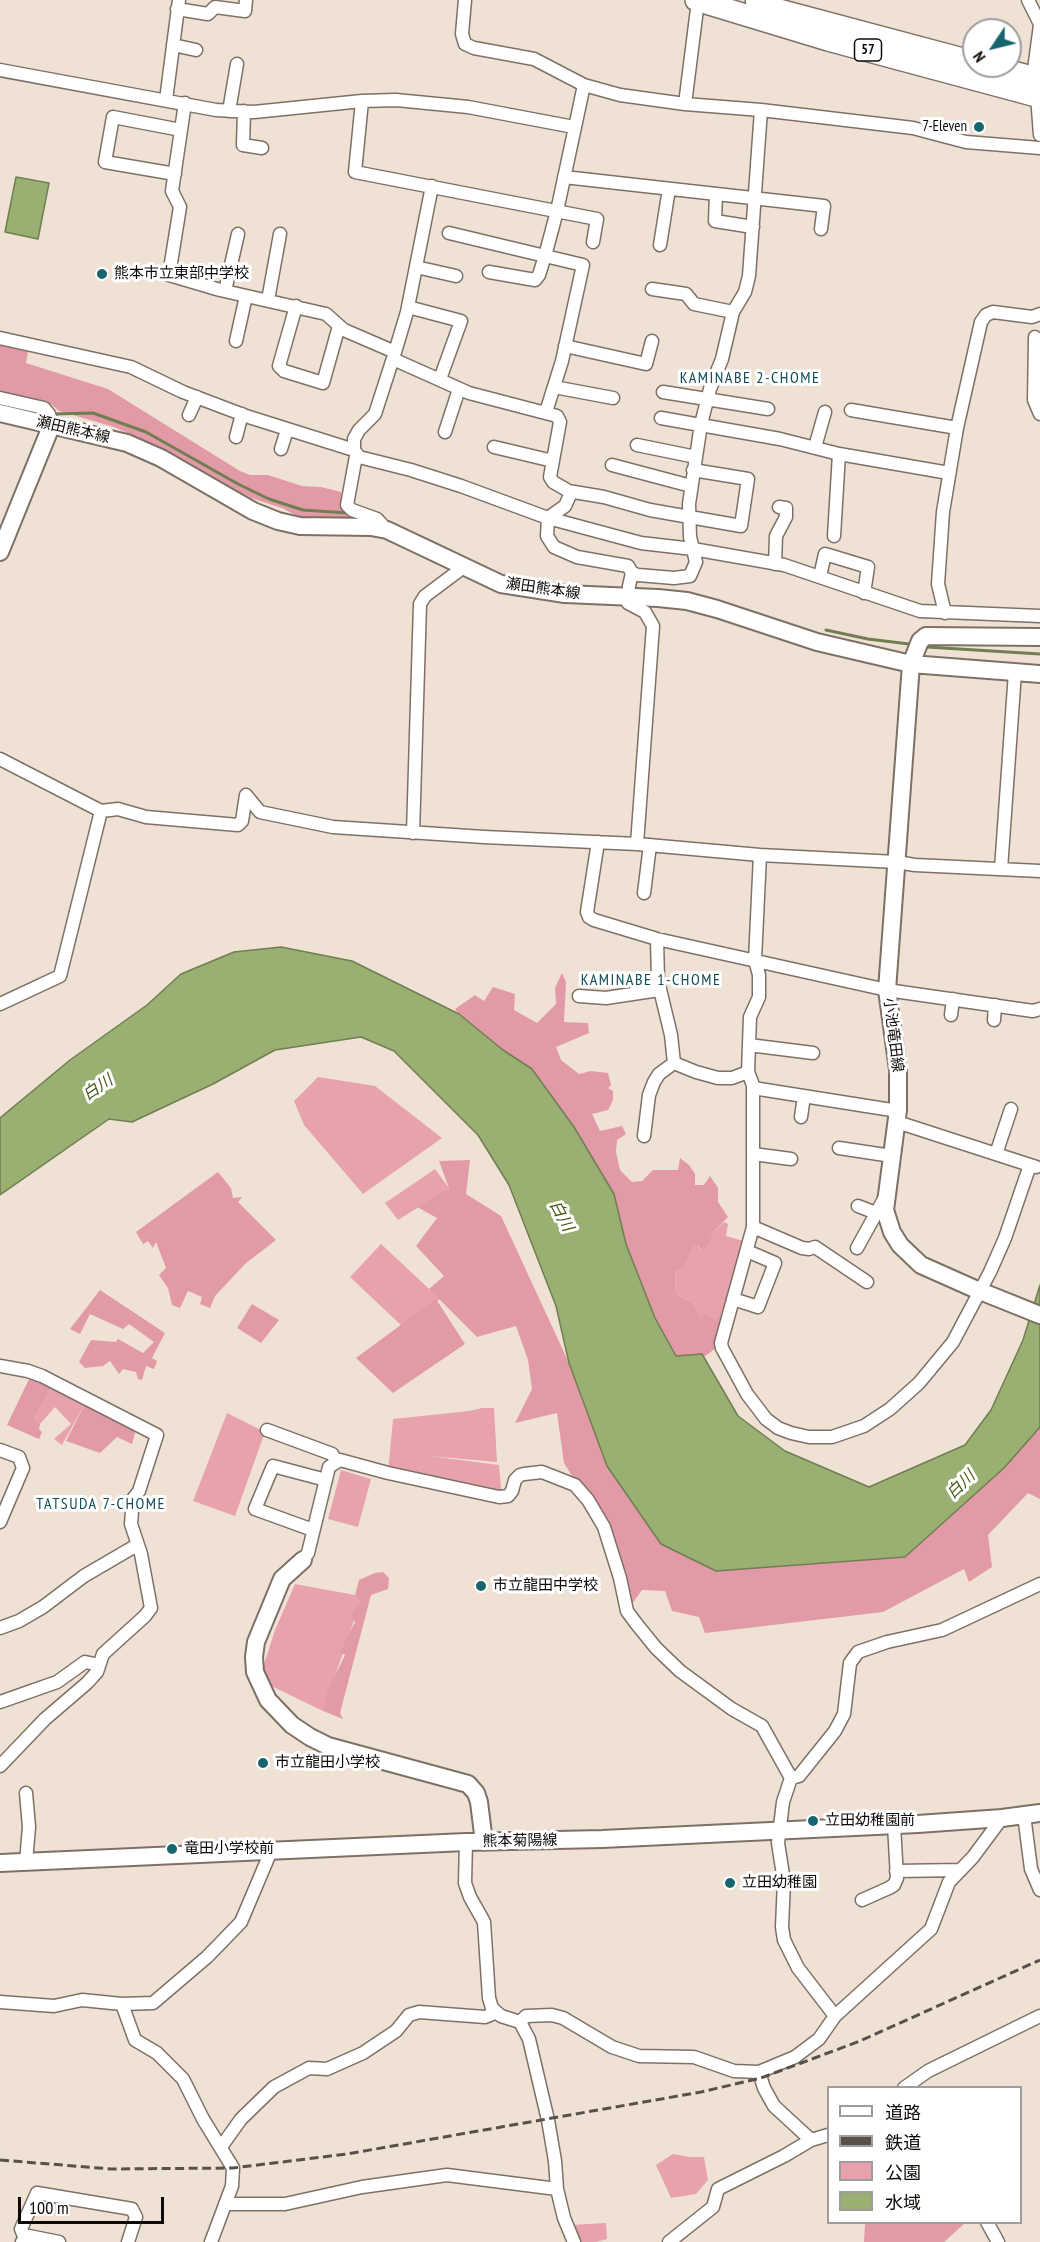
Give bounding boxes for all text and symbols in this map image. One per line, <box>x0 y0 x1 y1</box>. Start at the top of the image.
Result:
north arrow <box>962 18 1022 78</box>
road number: 57 <box>854 39 882 61</box>
text: N <box>968 48 990 66</box>
place label: 7-Eleven <box>922 118 967 136</box>
marker: 7-Eleven <box>972 120 986 134</box>
place label: 熊本市立東部中学校 <box>114 265 249 283</box>
marker: 熊本市立東部中学校 <box>95 267 109 281</box>
district label: KAMINABE 2-CHOME <box>680 368 820 388</box>
street label: 瀬田熊本線 <box>34 413 112 447</box>
street label: 瀬田熊本線 <box>505 575 581 603</box>
district label: KAMINABE 1-CHOME <box>581 970 721 990</box>
street label: 小池竜田線 <box>879 997 907 1073</box>
water label: 白川 <box>79 1071 117 1105</box>
water label: 白川 <box>545 1197 577 1235</box>
water label: 白川 <box>943 1467 979 1503</box>
district label: TATSUDA 7-CHOME <box>36 1494 166 1514</box>
place label: 市立龍田中学校 <box>493 1577 598 1595</box>
marker: 市立龍田中学校 <box>474 1579 488 1593</box>
place label: 市立龍田小学校 <box>275 1754 380 1772</box>
marker: 市立龍田小学校 <box>256 1756 270 1770</box>
place label: 立田幼稚園前 <box>825 1812 915 1830</box>
marker: 立田幼稚園前 <box>806 1814 820 1828</box>
street label: 熊本菊陽線 <box>482 1831 558 1851</box>
place label: 竜田小学校前 <box>184 1840 274 1858</box>
marker: 竜田小学校前 <box>165 1842 179 1856</box>
place label: 立田幼稚園 <box>742 1874 817 1892</box>
marker: 立田幼稚園 <box>723 1876 737 1890</box>
legend <box>827 2086 1022 2224</box>
text: 道路 <box>885 2101 921 2124</box>
text: 鉄道 <box>885 2131 921 2154</box>
text: 公園 <box>885 2161 921 2184</box>
scale bar <box>21 2185 166 2223</box>
text: 水域 <box>885 2191 921 2214</box>
text: 100 m <box>29 2196 69 2219</box>

